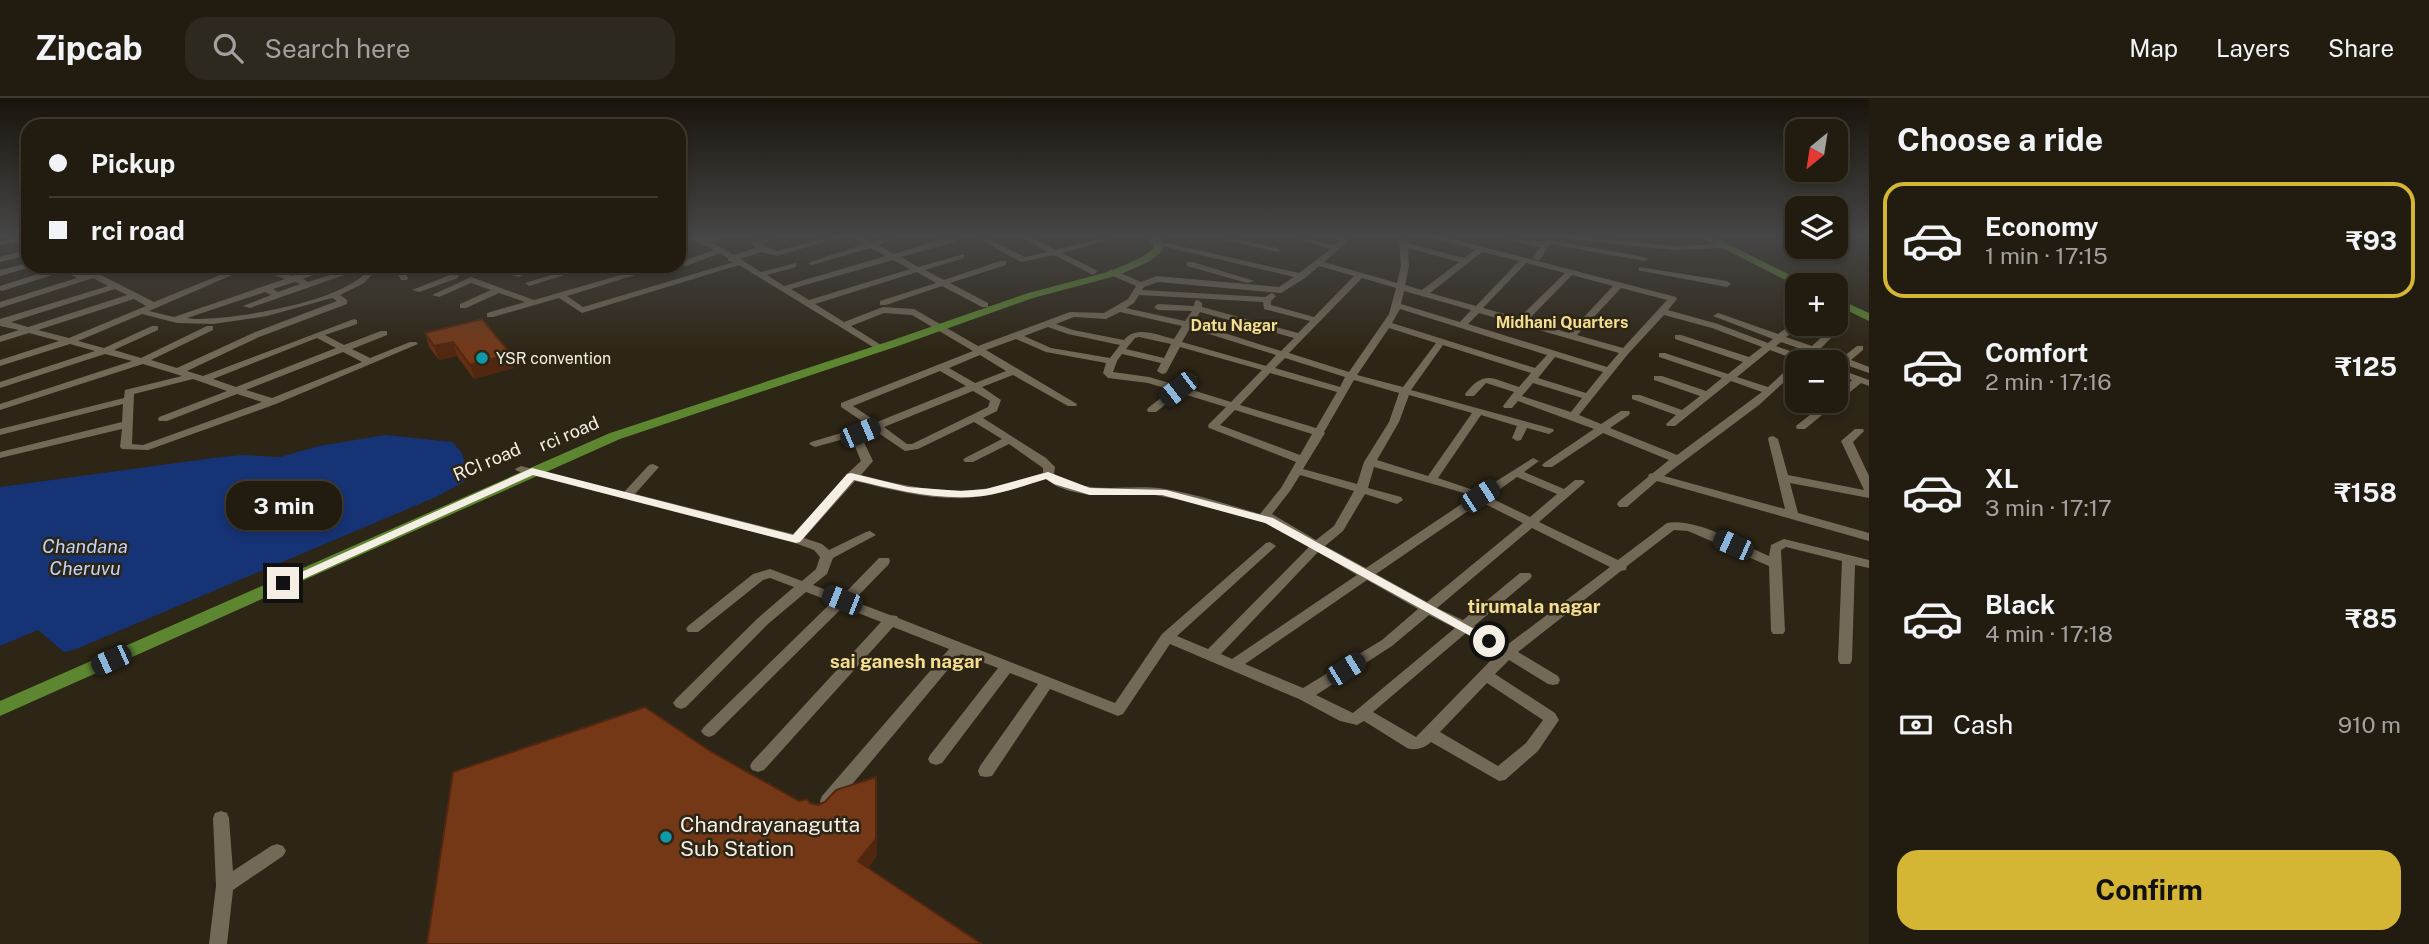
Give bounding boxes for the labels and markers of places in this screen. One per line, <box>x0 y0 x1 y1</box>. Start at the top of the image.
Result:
place label: YSR convention <box>496 349 611 368</box>
marker: YSR convention <box>474 350 490 366</box>
place label: Chandrayanagutta Sub Station <box>680 812 860 861</box>
marker: Chandrayanagutta Sub Station <box>658 829 674 845</box>

